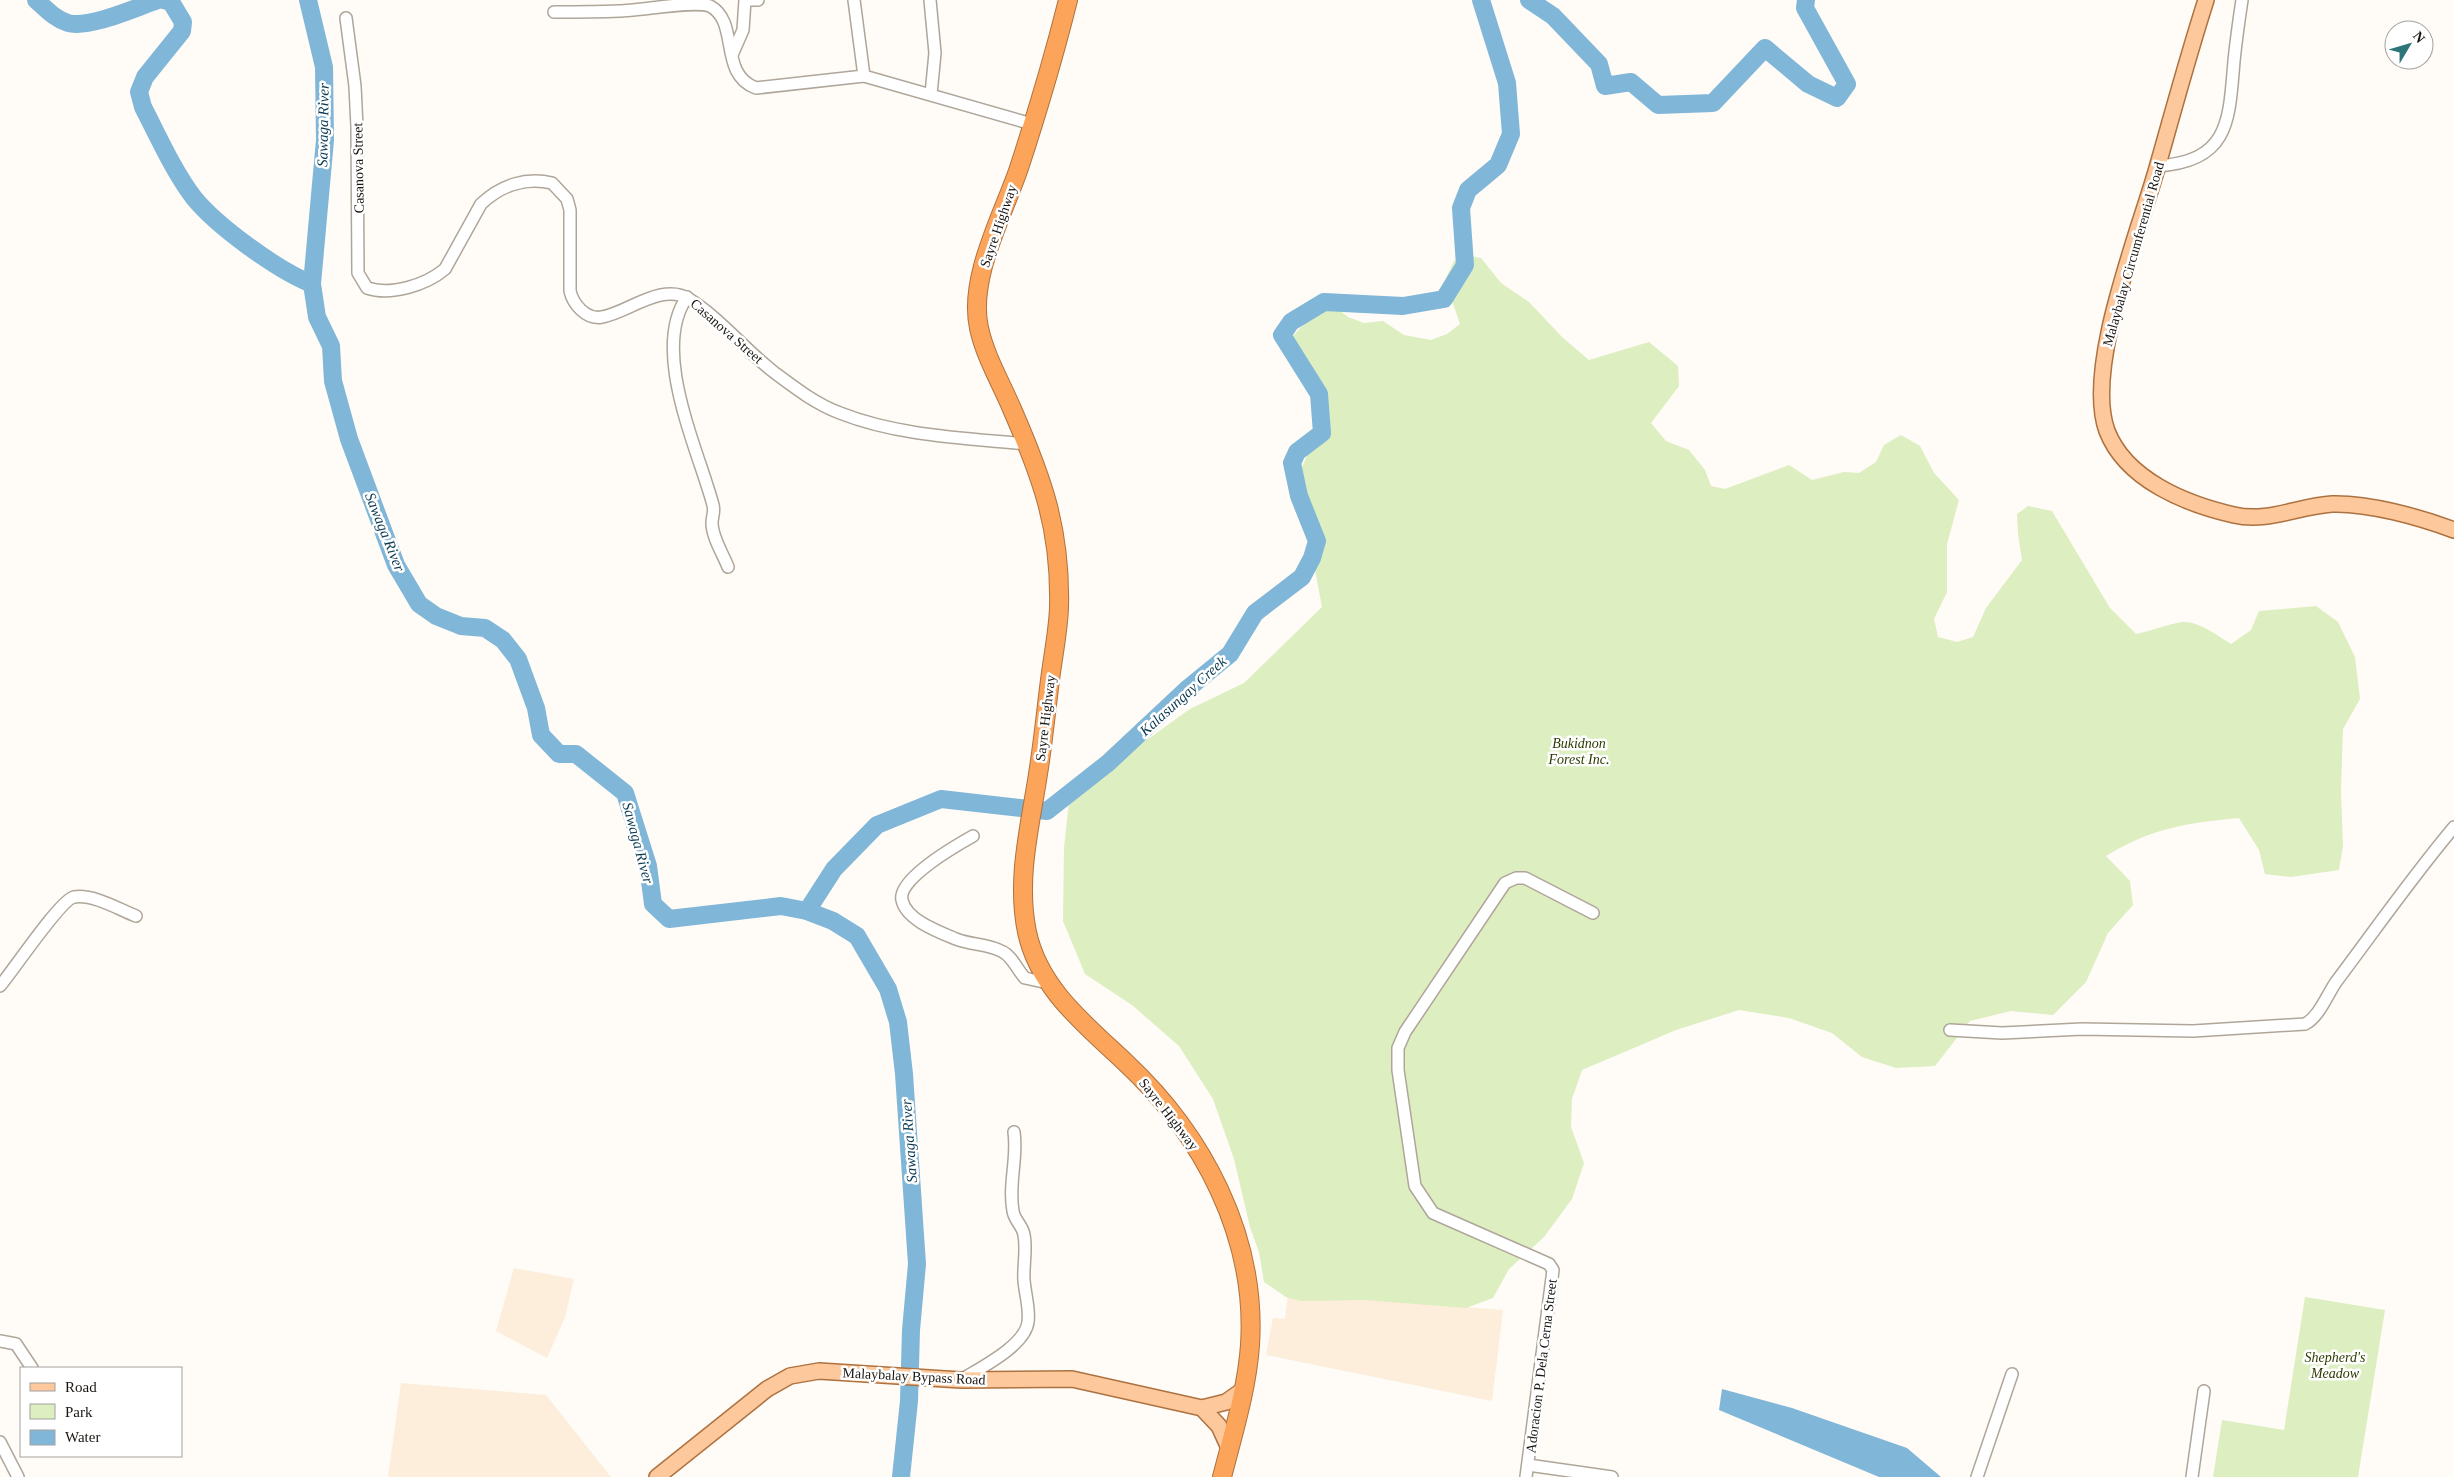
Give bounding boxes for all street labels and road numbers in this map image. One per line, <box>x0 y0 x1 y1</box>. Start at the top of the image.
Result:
street label: Casanova Street <box>350 122 367 213</box>
street label: Malaybalay Circumferential Road <box>2100 160 2167 348</box>
street label: Sayre Highway <box>977 183 1020 270</box>
street label: Casanova Street <box>688 296 766 367</box>
street label: Sayre Highway <box>1033 674 1058 762</box>
street label: Sayre Highway <box>1136 1076 1201 1153</box>
street label: Adoracion P. Dela Cerna Street <box>1523 1278 1560 1454</box>
street label: Malaybalay Bypass Road <box>842 1365 986 1388</box>

